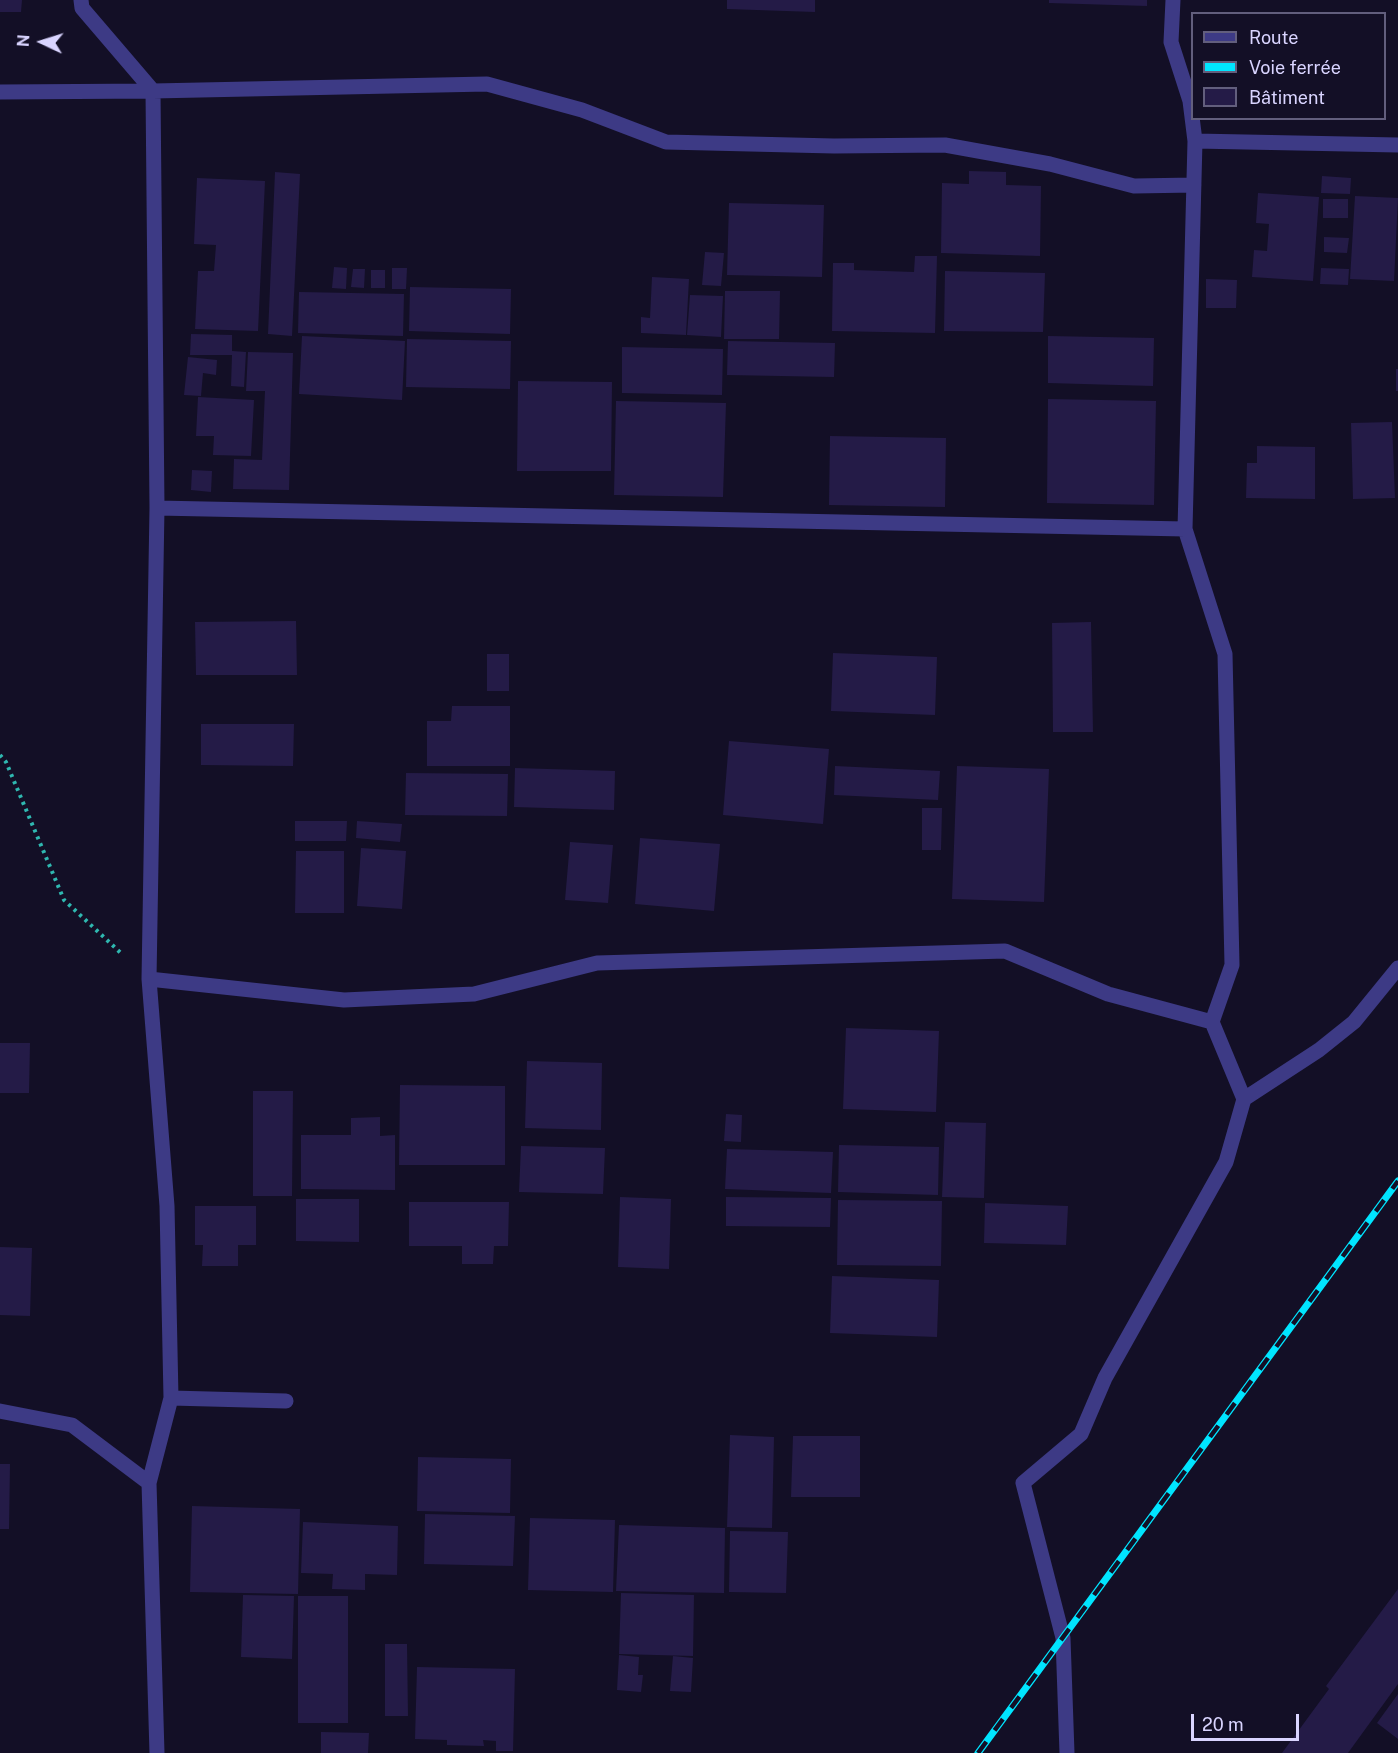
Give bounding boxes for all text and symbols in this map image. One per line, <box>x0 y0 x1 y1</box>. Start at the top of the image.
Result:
north arrow <box>12 12 72 72</box>
legend <box>1191 12 1386 120</box>
text: Route <box>1249 27 1298 48</box>
text: N <box>14 34 33 48</box>
text: Voie ferrée <box>1249 57 1341 78</box>
text: Bâtiment <box>1249 87 1325 108</box>
scale bar <box>1194 1702 1302 1740</box>
text: 20 m <box>1202 1714 1244 1735</box>

